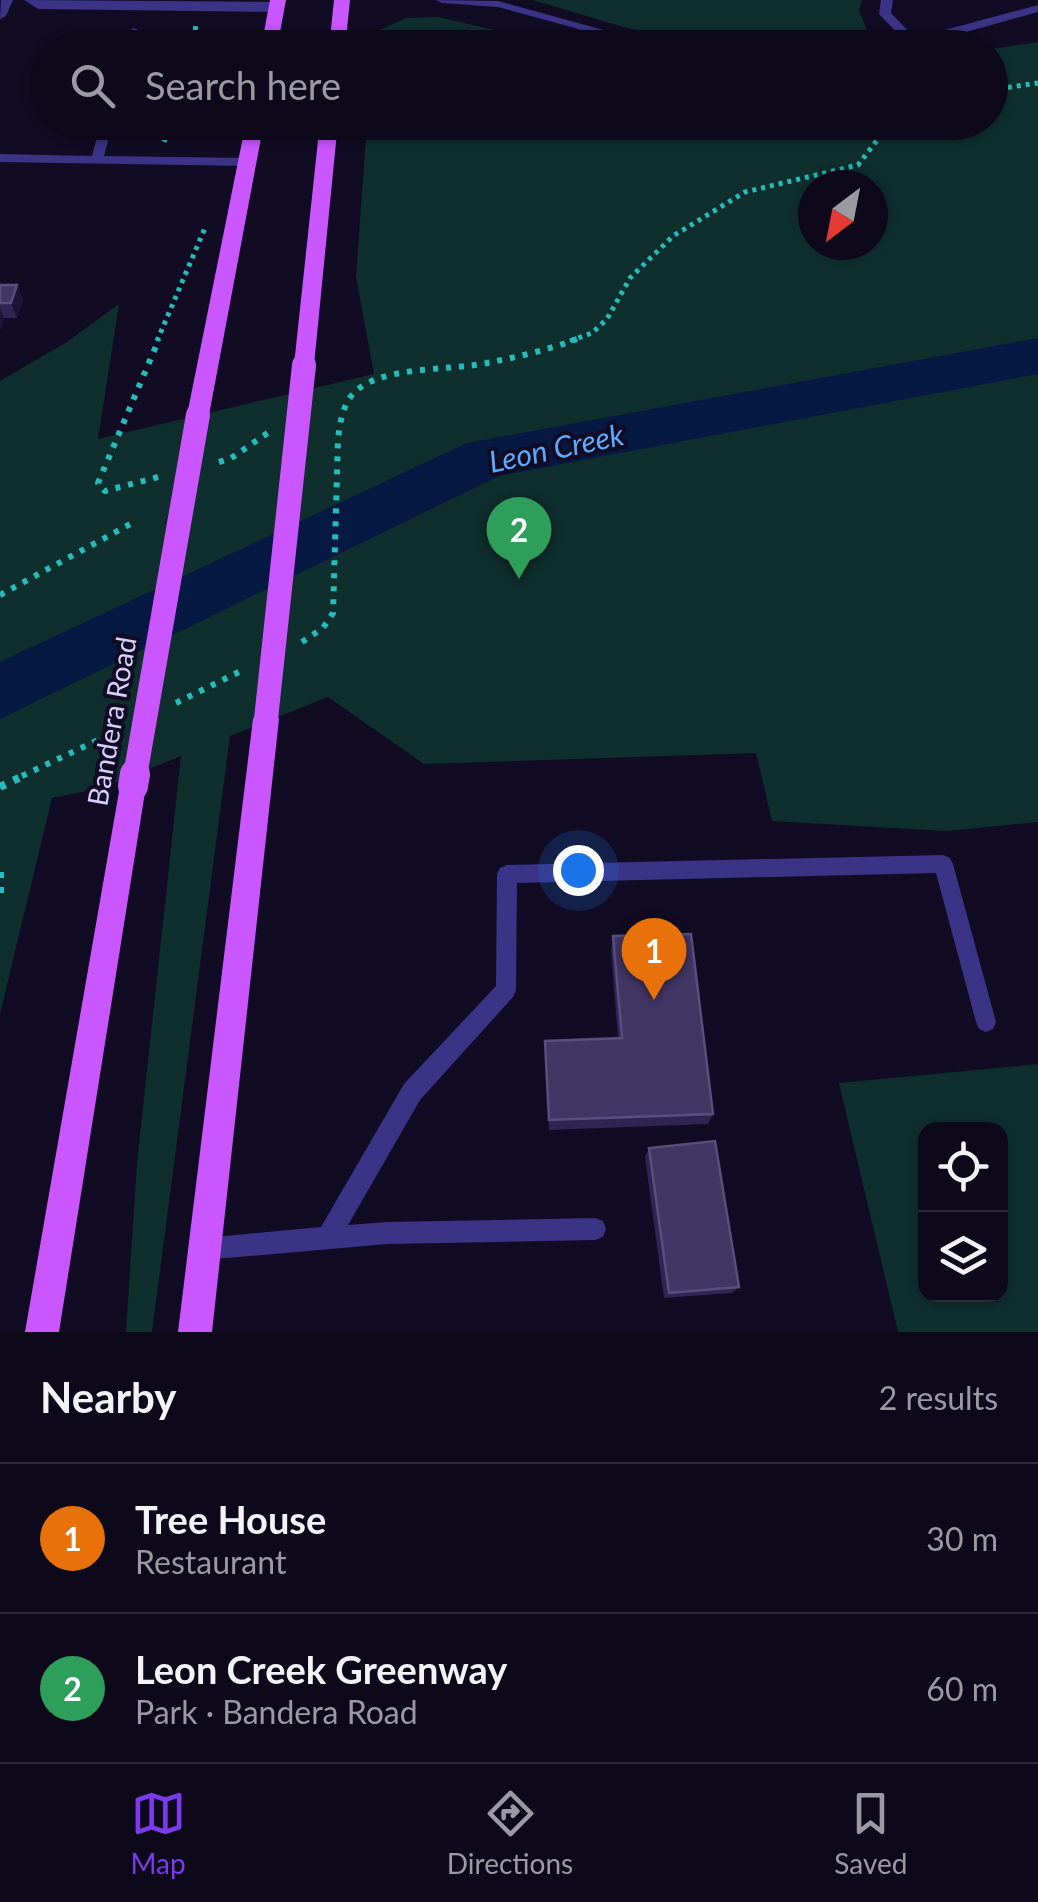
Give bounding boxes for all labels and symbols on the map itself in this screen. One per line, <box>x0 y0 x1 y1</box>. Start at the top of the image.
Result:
north arrow <box>798 170 888 260</box>
water label: Leon Creek <box>485 415 628 479</box>
pin: 2 <box>486 496 552 579</box>
street label: Bandera Road <box>79 634 143 808</box>
your location <box>553 845 604 896</box>
pin: 1 <box>622 918 686 1000</box>

